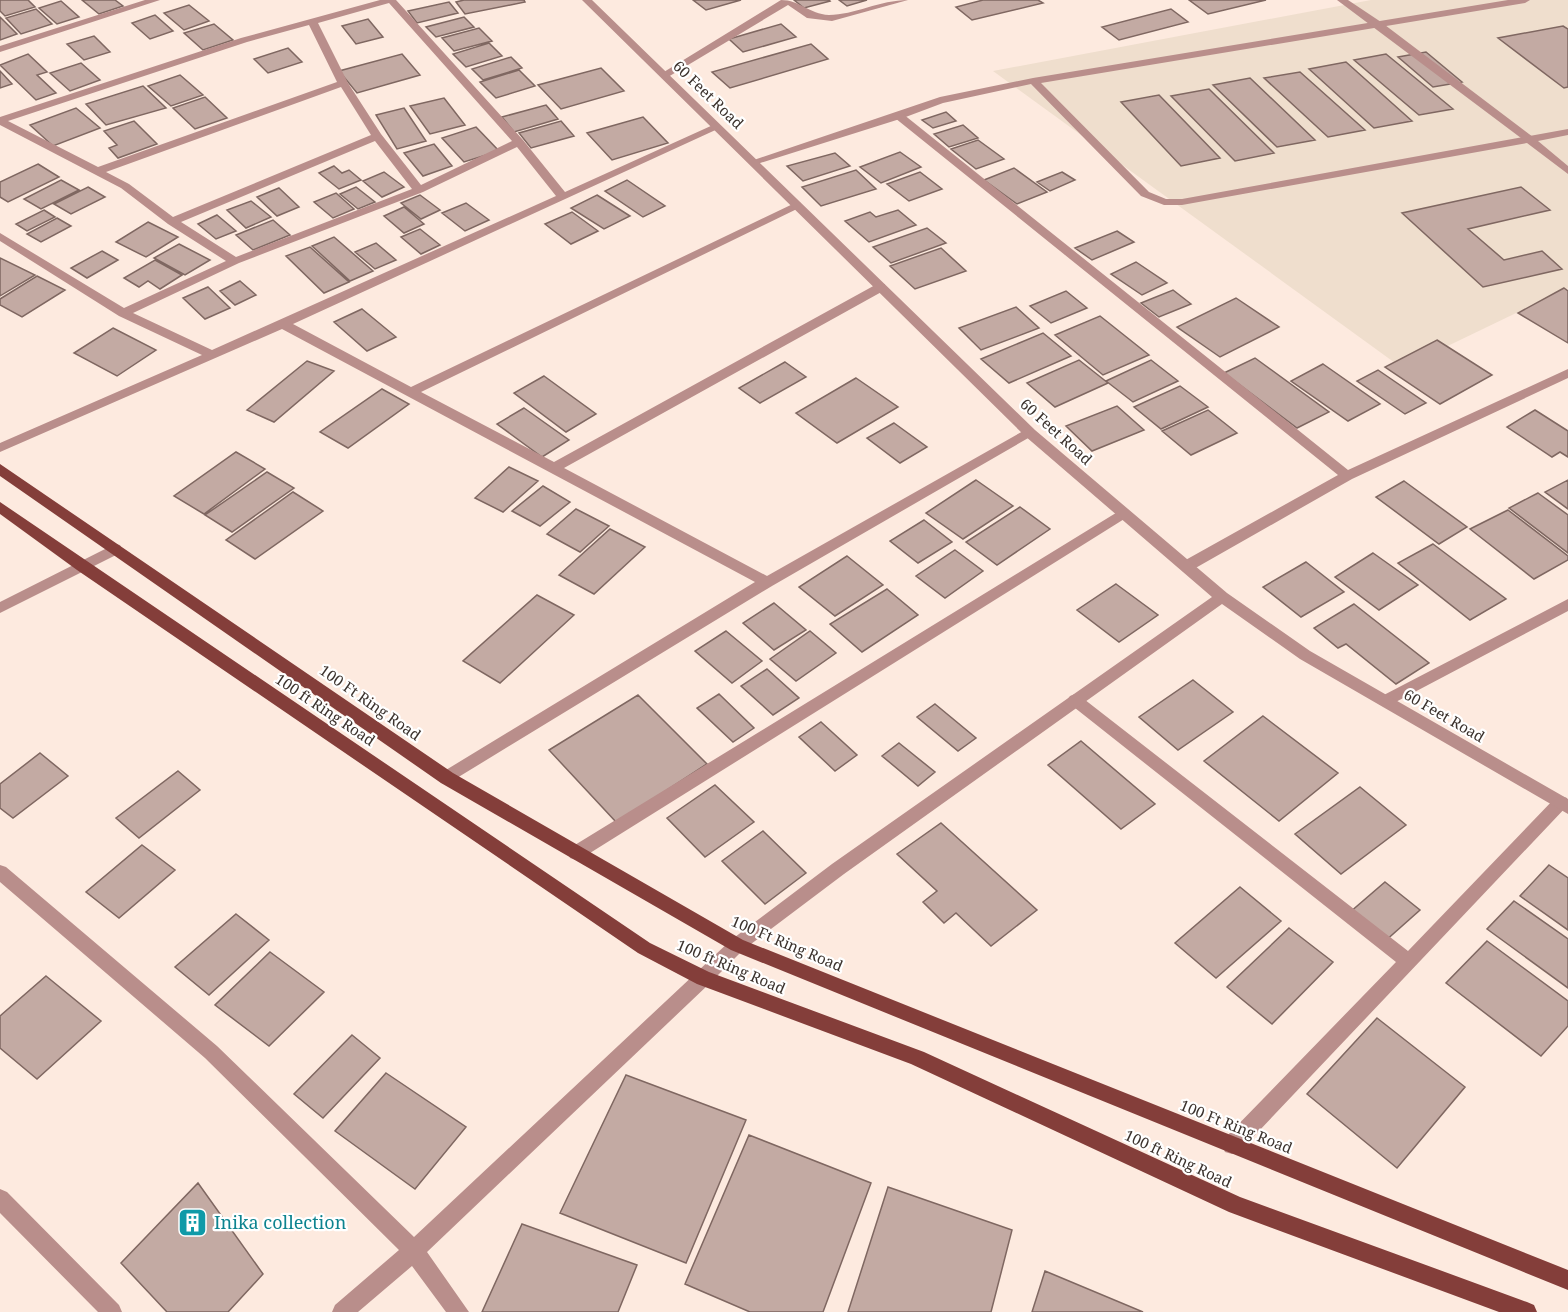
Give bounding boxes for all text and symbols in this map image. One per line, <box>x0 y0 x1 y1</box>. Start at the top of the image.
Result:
street label: 60 Feet Road <box>669 56 748 133</box>
street label: 60 Feet Road <box>1016 394 1097 469</box>
street label: 100 Ft Ring Road <box>316 660 425 745</box>
street label: 100 ft Ring Road <box>272 668 379 750</box>
street label: 60 Feet Road <box>1400 684 1489 746</box>
street label: 100 Ft Ring Road <box>728 911 846 976</box>
street label: 100 ft Ring Road <box>674 934 789 998</box>
street label: 100 Ft Ring Road <box>1177 1094 1296 1158</box>
street label: 100 ft Ring Road <box>1122 1124 1235 1192</box>
building icon: Inika collection <box>177 1207 209 1239</box>
place label: Inika collection <box>214 1210 347 1234</box>

